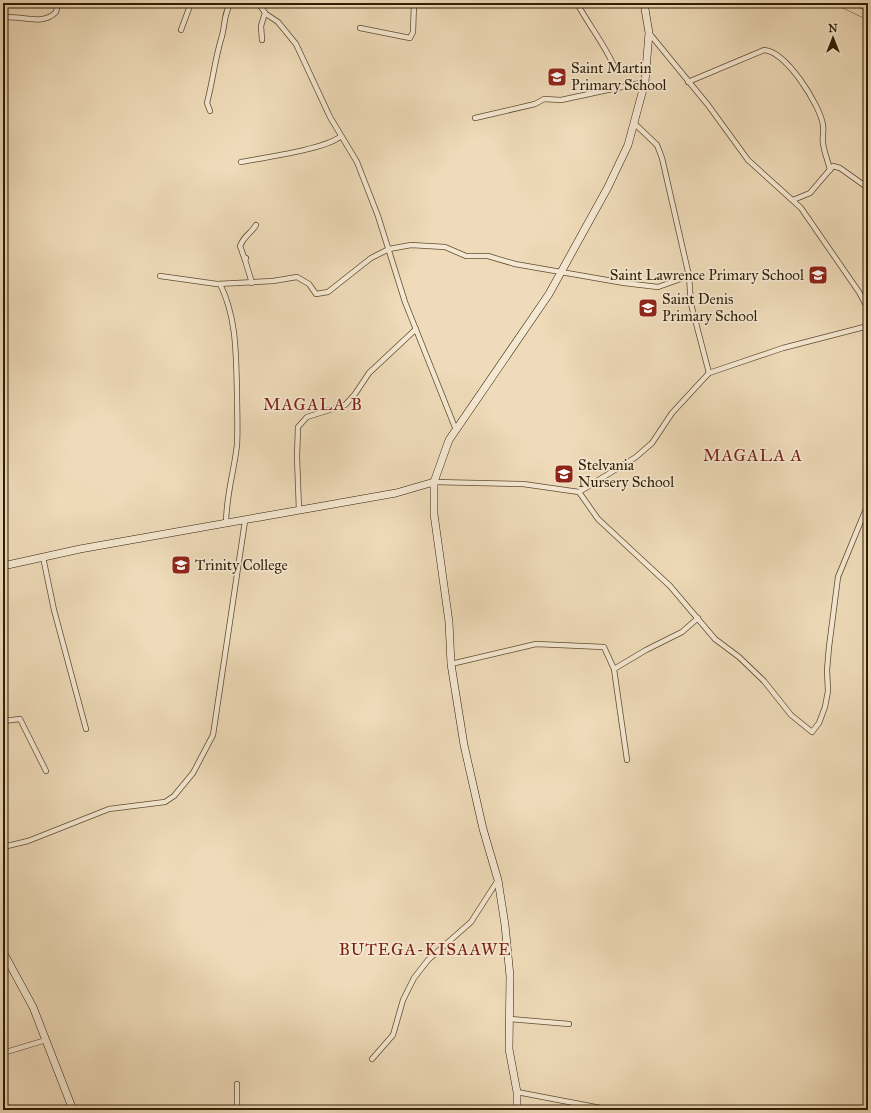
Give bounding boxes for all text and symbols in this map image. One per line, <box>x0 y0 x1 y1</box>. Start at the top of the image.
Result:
north arrow <box>813 18 853 58</box>
text: N <box>828 22 838 35</box>
place label: Saint Martin Primary School <box>571 59 668 94</box>
school or university icon: Saint Martin Primary School <box>546 66 568 88</box>
school or university icon: Saint Lawrence Primary School <box>807 264 829 286</box>
place label: Saint Lawrence Primary School <box>610 266 805 284</box>
place label: Saint Denis Primary School <box>662 290 759 325</box>
school or university icon: Saint Denis Primary School <box>637 297 659 319</box>
district label: MAGALA B <box>263 394 363 415</box>
district label: MAGALA A <box>703 445 803 466</box>
place label: Stelvania Nursery School <box>578 456 675 491</box>
school or university icon: Stelvania Nursery School <box>553 463 575 485</box>
school or university icon: Trinity College <box>170 554 192 576</box>
place label: Trinity College <box>195 556 288 574</box>
district label: BUTEGA-KISAAWE <box>339 939 511 960</box>

